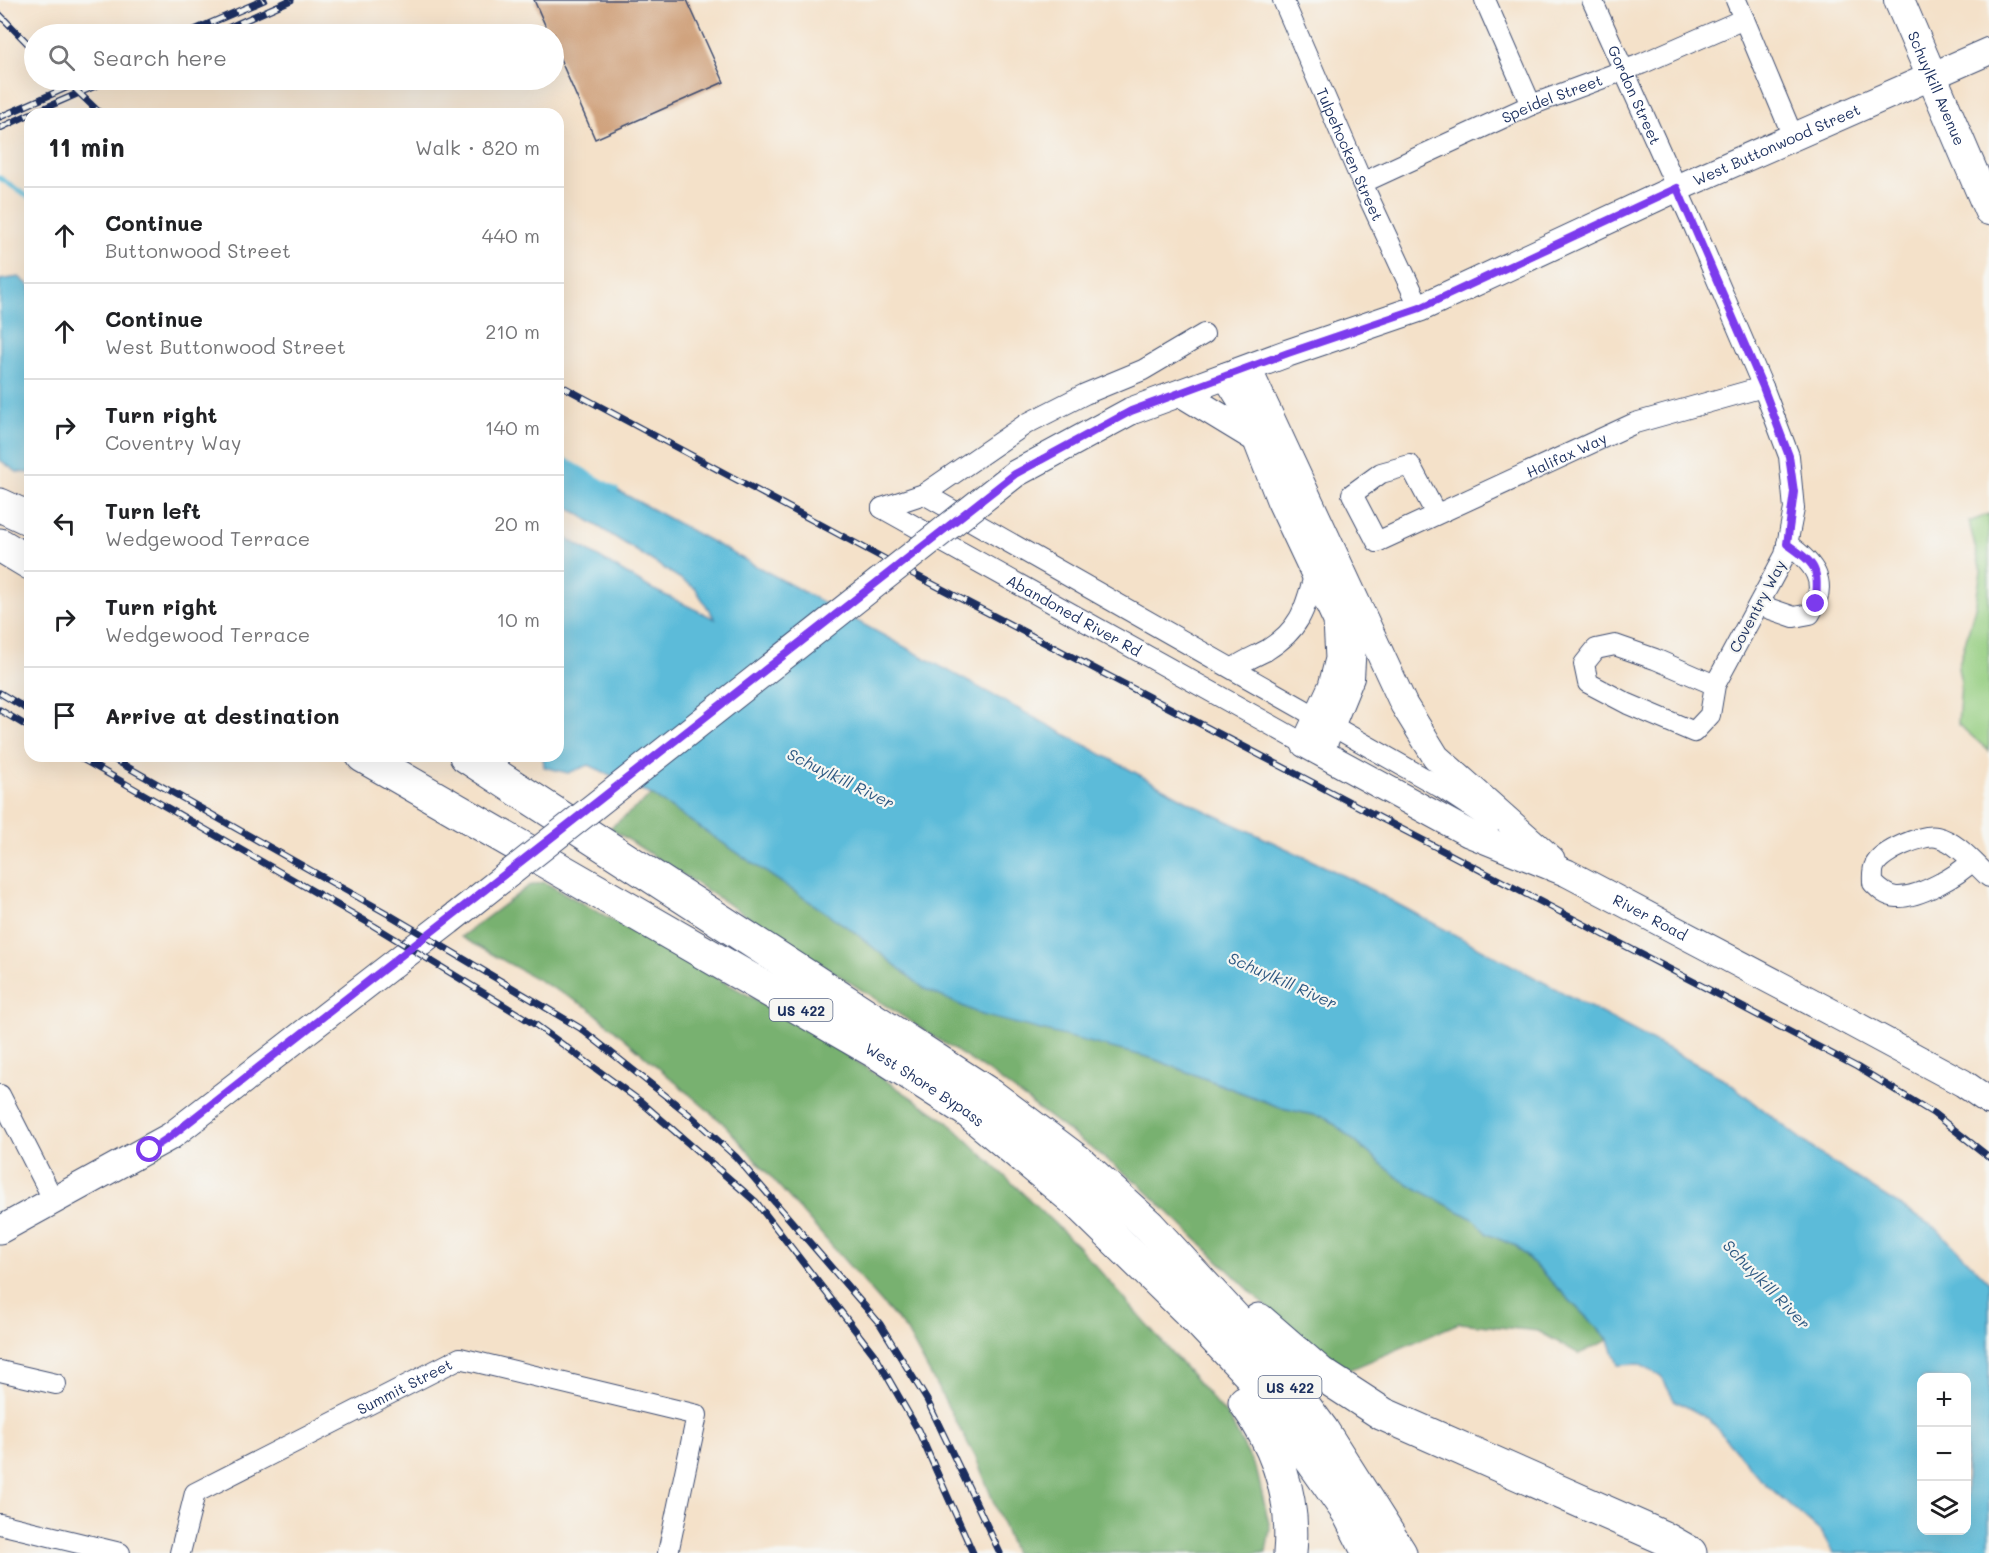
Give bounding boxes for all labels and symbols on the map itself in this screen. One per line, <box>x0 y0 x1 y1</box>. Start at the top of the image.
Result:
street label: Schuylkill Avenue <box>1904 28 1970 148</box>
street label: Gordon Street <box>1604 42 1666 148</box>
street label: Speidel Street <box>1498 69 1605 127</box>
street label: Tulpehocken Street <box>1312 84 1388 224</box>
street label: West Buttonwood Street <box>1690 99 1863 190</box>
street label: Halifax Way <box>1523 427 1610 482</box>
street label: Coventry Way <box>1724 556 1790 656</box>
street label: Abandoned River Rd <box>1003 570 1145 661</box>
route end <box>1802 590 1828 616</box>
water label: Schuylkill River <box>784 743 898 813</box>
street label: River Road <box>1610 889 1691 945</box>
water label: Schuylkill River <box>1225 947 1341 1013</box>
road number: US 422 <box>770 999 832 1021</box>
street label: West Shore Bypass <box>862 1038 989 1131</box>
route start <box>136 1136 162 1162</box>
water label: Schuylkill River <box>1719 1235 1815 1333</box>
street label: Summit Street <box>353 1354 456 1419</box>
road number: US 422 <box>1258 1376 1322 1398</box>

